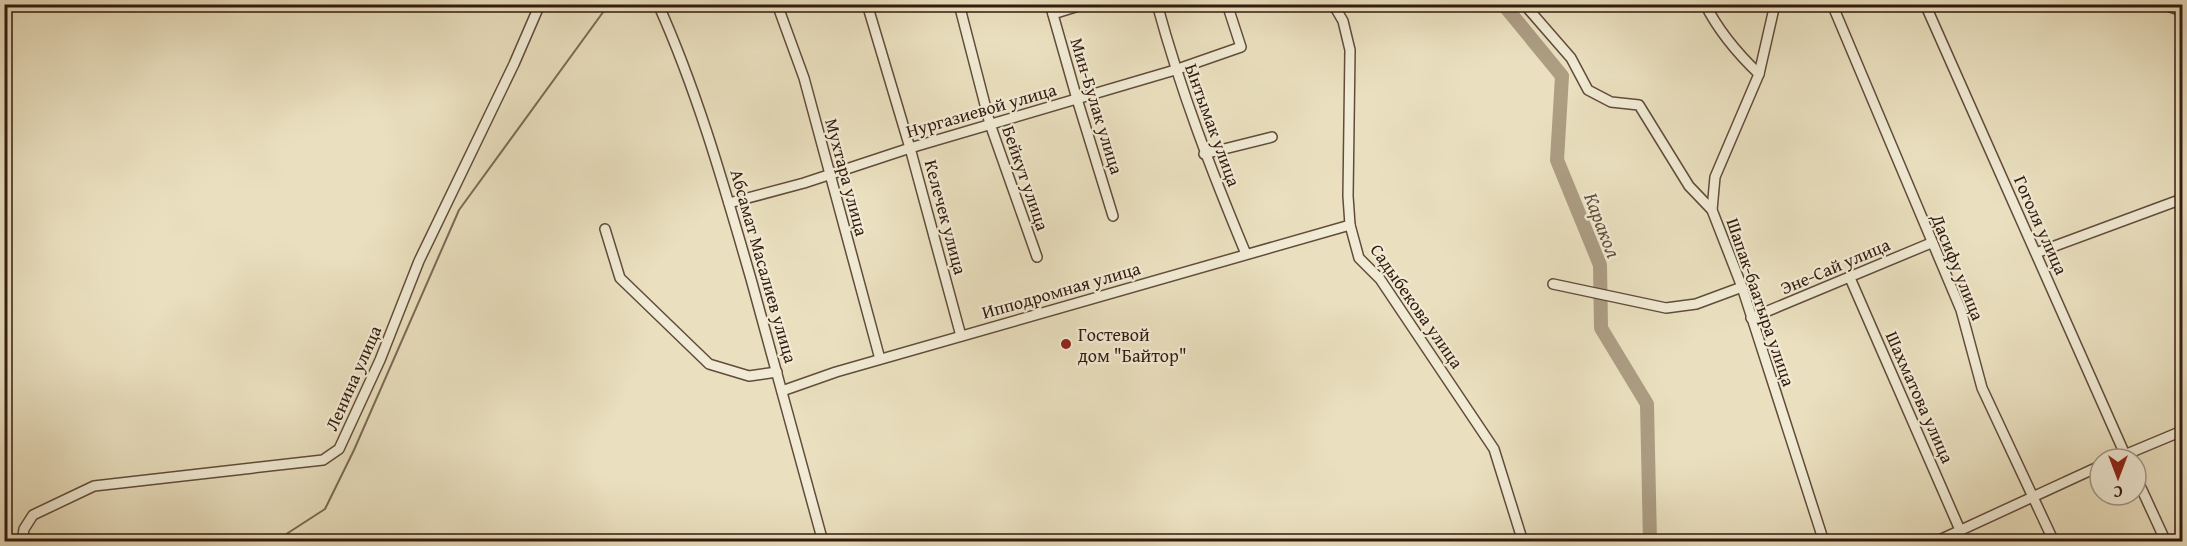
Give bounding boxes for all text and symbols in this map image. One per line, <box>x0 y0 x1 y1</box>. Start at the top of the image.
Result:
street label: Мин-Булак улица <box>1063 34 1131 178</box>
street label: Ынтымак улица <box>1178 60 1248 191</box>
street label: Нургазиевой улица <box>903 76 1060 144</box>
street label: Мухтара улица <box>818 115 876 239</box>
street label: Бейкут улица <box>995 122 1057 234</box>
street label: Келечек улица <box>918 157 974 278</box>
street label: Абсамат Масалиев улица <box>723 166 805 366</box>
street label: Гоголя улица <box>2007 171 2075 279</box>
water label: Каракол <box>1577 188 1629 263</box>
street label: Дасифу улица <box>1924 209 1992 325</box>
street label: Шапак-баатыра улица <box>1720 214 1803 390</box>
street label: Эне-Сай улица <box>1776 231 1895 301</box>
street label: Садыбекова улица <box>1364 238 1470 374</box>
street label: Ипподромная улица <box>979 254 1144 326</box>
street label: Ленина улица <box>318 321 388 435</box>
place label: Гостевой дом "Байтор" <box>1078 321 1187 369</box>
street label: Шахматова улица <box>1879 327 1961 468</box>
marker: Гостевой дом "Байтор" <box>1059 337 1073 351</box>
north arrow <box>2088 447 2148 507</box>
text: С <box>2113 480 2123 504</box>

